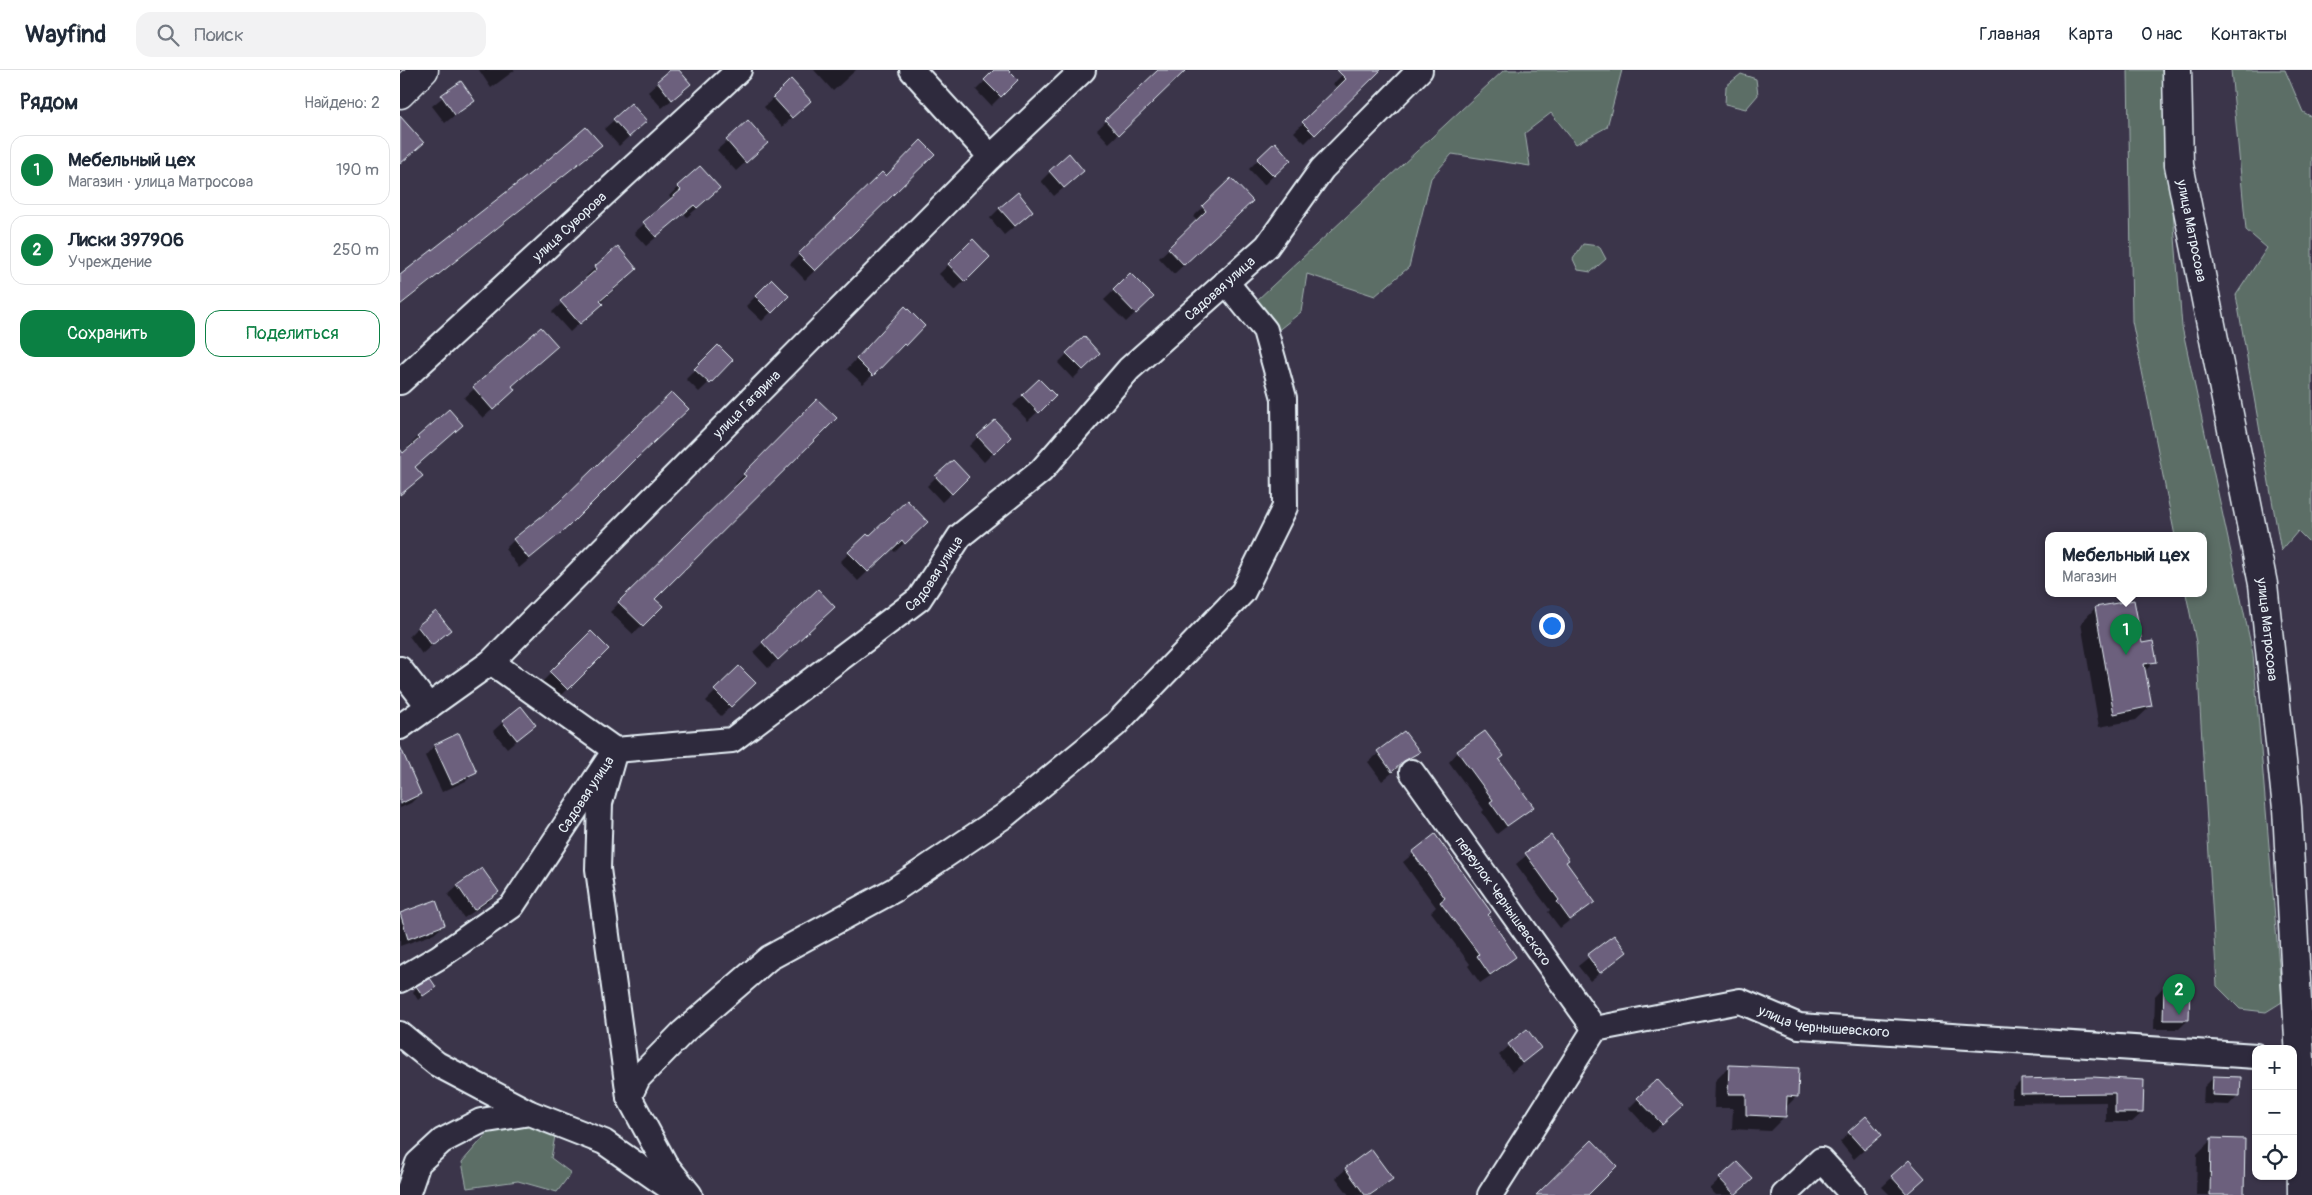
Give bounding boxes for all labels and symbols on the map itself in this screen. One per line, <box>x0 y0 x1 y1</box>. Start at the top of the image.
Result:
street label: улица Матросова <box>2173 177 2210 283</box>
street label: улица Суворова <box>528 188 610 266</box>
street label: Садовая улица <box>1181 253 1259 325</box>
street label: улица Гагарина <box>709 367 784 443</box>
street label: Садовая улица <box>902 533 967 615</box>
street label: улица Матросова <box>2253 575 2281 682</box>
your location <box>1539 613 1565 639</box>
pin: 1 <box>2110 614 2142 655</box>
street label: Садовая улица <box>554 753 618 837</box>
street label: переулок Чернышевского <box>1451 833 1555 969</box>
pin: 2 <box>2163 974 2195 1015</box>
street label: улица Чернышевского <box>1755 1001 1891 1041</box>

